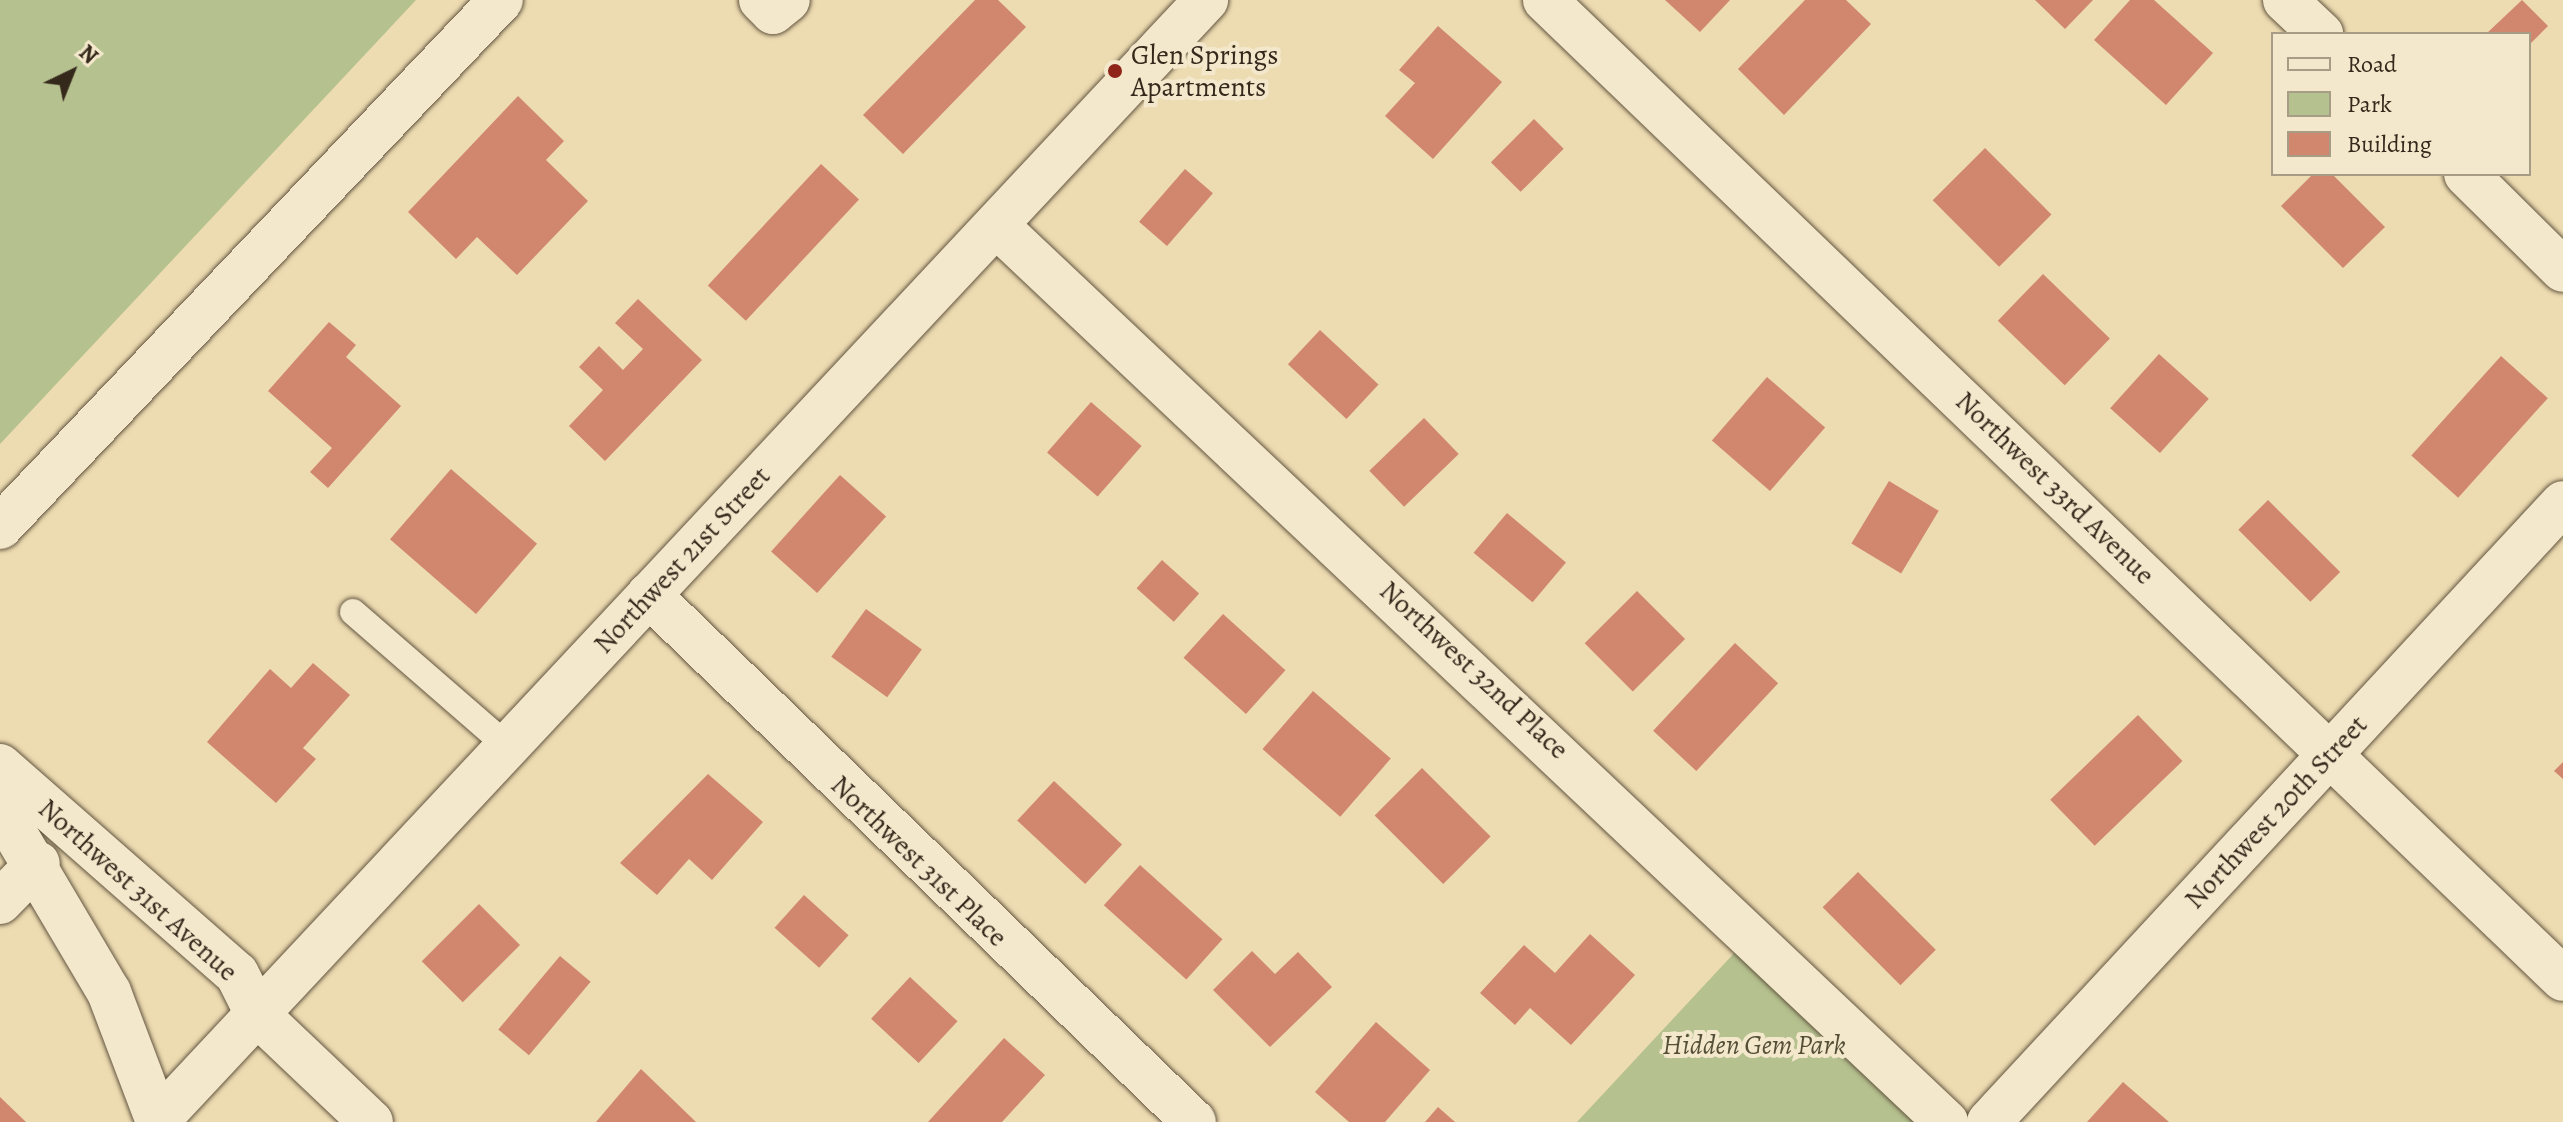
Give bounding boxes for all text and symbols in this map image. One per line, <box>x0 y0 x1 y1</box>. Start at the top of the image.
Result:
north arrow <box>32 32 112 112</box>
legend <box>2271 32 2531 176</box>
text: N <box>72 38 104 71</box>
place label: Glen Springs Apartments <box>1131 38 1279 104</box>
text: Road <box>2347 48 2397 80</box>
marker: Glen Springs Apartments <box>1106 62 1124 80</box>
text: Park <box>2347 88 2392 120</box>
text: Building <box>2347 128 2432 160</box>
street label: Northwest 33rd Avenue <box>1949 384 2161 592</box>
street label: Northwest 21st Street <box>587 459 777 661</box>
street label: Northwest 32nd Place <box>1373 574 1575 766</box>
street label: Northwest 20th Street <box>2178 708 2374 916</box>
street label: Northwest 31st Place <box>824 768 1014 954</box>
street label: Northwest 31st Avenue <box>31 792 245 988</box>
park label: Hidden Gem Park <box>1662 1028 1846 1062</box>

